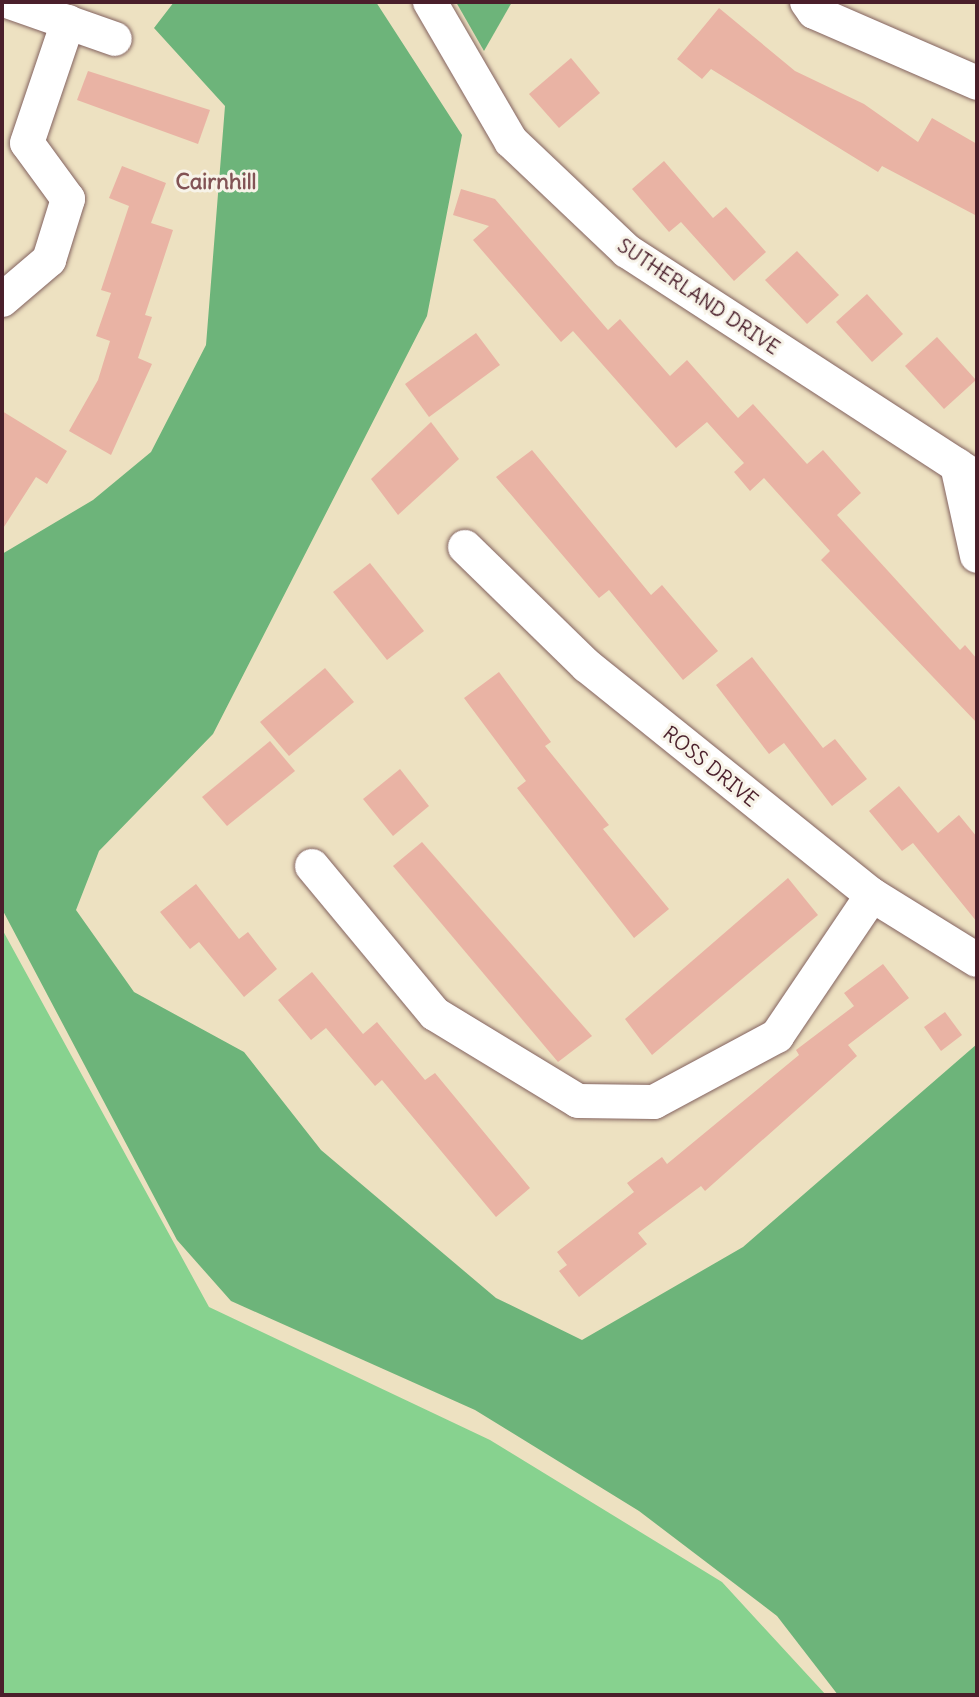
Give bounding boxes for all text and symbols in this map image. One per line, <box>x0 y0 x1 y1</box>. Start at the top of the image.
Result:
district label: Cairnhill <box>176 169 256 195</box>
street label: SUTHERLAND DRIVE <box>613 233 785 359</box>
street label: ROSS DRIVE <box>659 720 763 812</box>

